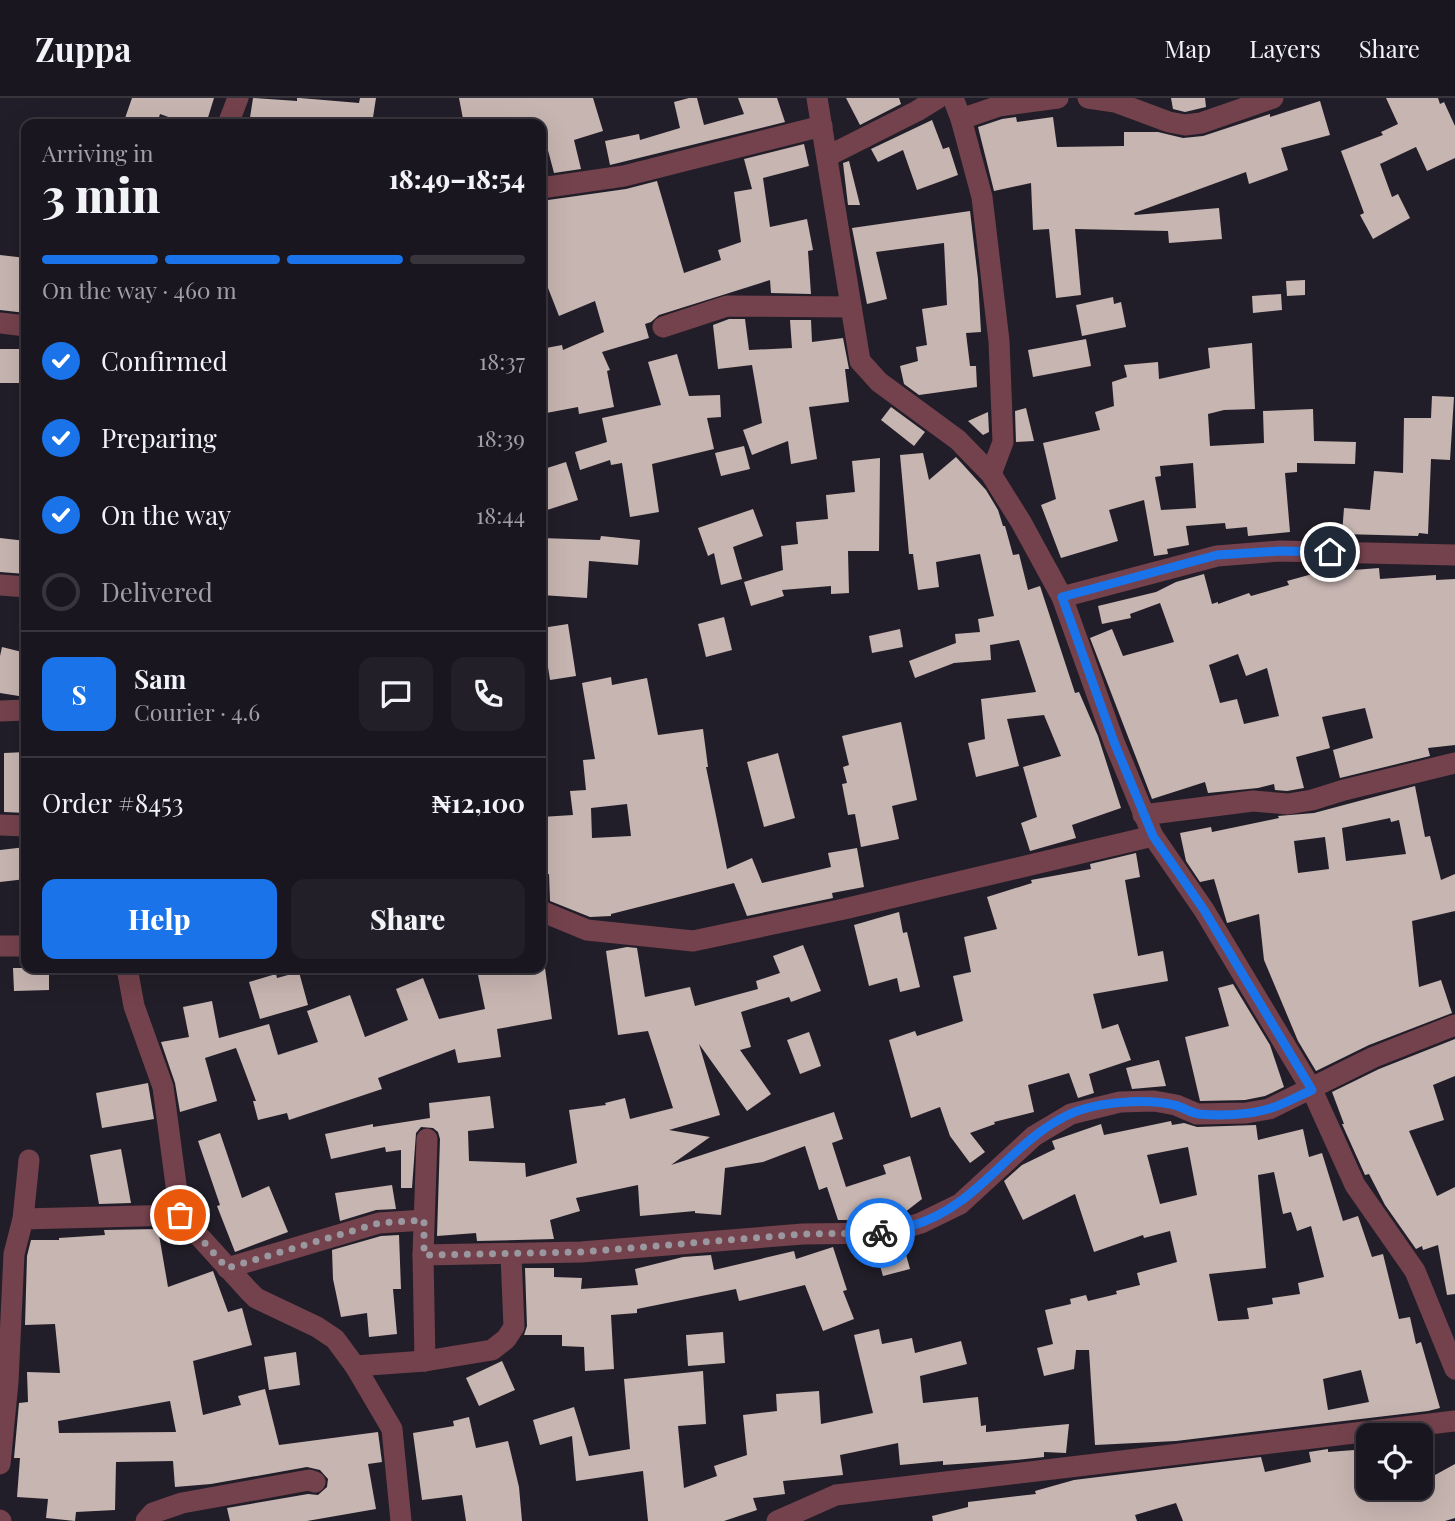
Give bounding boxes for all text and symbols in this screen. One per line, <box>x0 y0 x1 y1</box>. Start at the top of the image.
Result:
text: Zuppa <box>35 26 131 70</box>
text: Map <box>1165 32 1211 64</box>
text: Layers <box>1249 32 1321 64</box>
text: Share <box>1359 32 1420 64</box>
text: Arriving in <box>42 137 154 168</box>
text: 18:49–18:54 <box>389 161 525 196</box>
text: 3 min <box>42 163 160 225</box>
text: On the way · 460 m <box>42 274 237 305</box>
icon: check <box>42 342 80 380</box>
text: Confirmed <box>101 343 228 378</box>
text: 18:37 <box>479 345 525 376</box>
icon: check <box>42 419 80 457</box>
text: Preparing <box>101 420 217 455</box>
text: 18:39 <box>476 422 525 453</box>
icon: check <box>42 496 80 534</box>
text: On the way <box>101 497 231 532</box>
text: 18:44 <box>476 499 525 530</box>
pin <box>1300 522 1360 582</box>
icon: home <box>1311 533 1349 571</box>
text: Delivered <box>101 574 213 609</box>
button: chat <box>359 657 433 731</box>
button: phone <box>451 657 525 731</box>
text: Sam <box>134 661 186 696</box>
text: S <box>71 677 87 712</box>
text: Courier · 4.6 <box>134 696 260 727</box>
text: Order #8453 <box>42 785 184 820</box>
text: ₦12,100 <box>432 785 525 820</box>
button: Help <box>42 879 277 959</box>
button: Share <box>291 879 525 959</box>
pin <box>150 1185 210 1245</box>
icon: bag <box>161 1196 199 1234</box>
courier <box>845 1198 915 1268</box>
icon: bike <box>861 1214 899 1252</box>
map controls <box>1356 1423 1433 1500</box>
button: locate <box>1356 1423 1433 1500</box>

